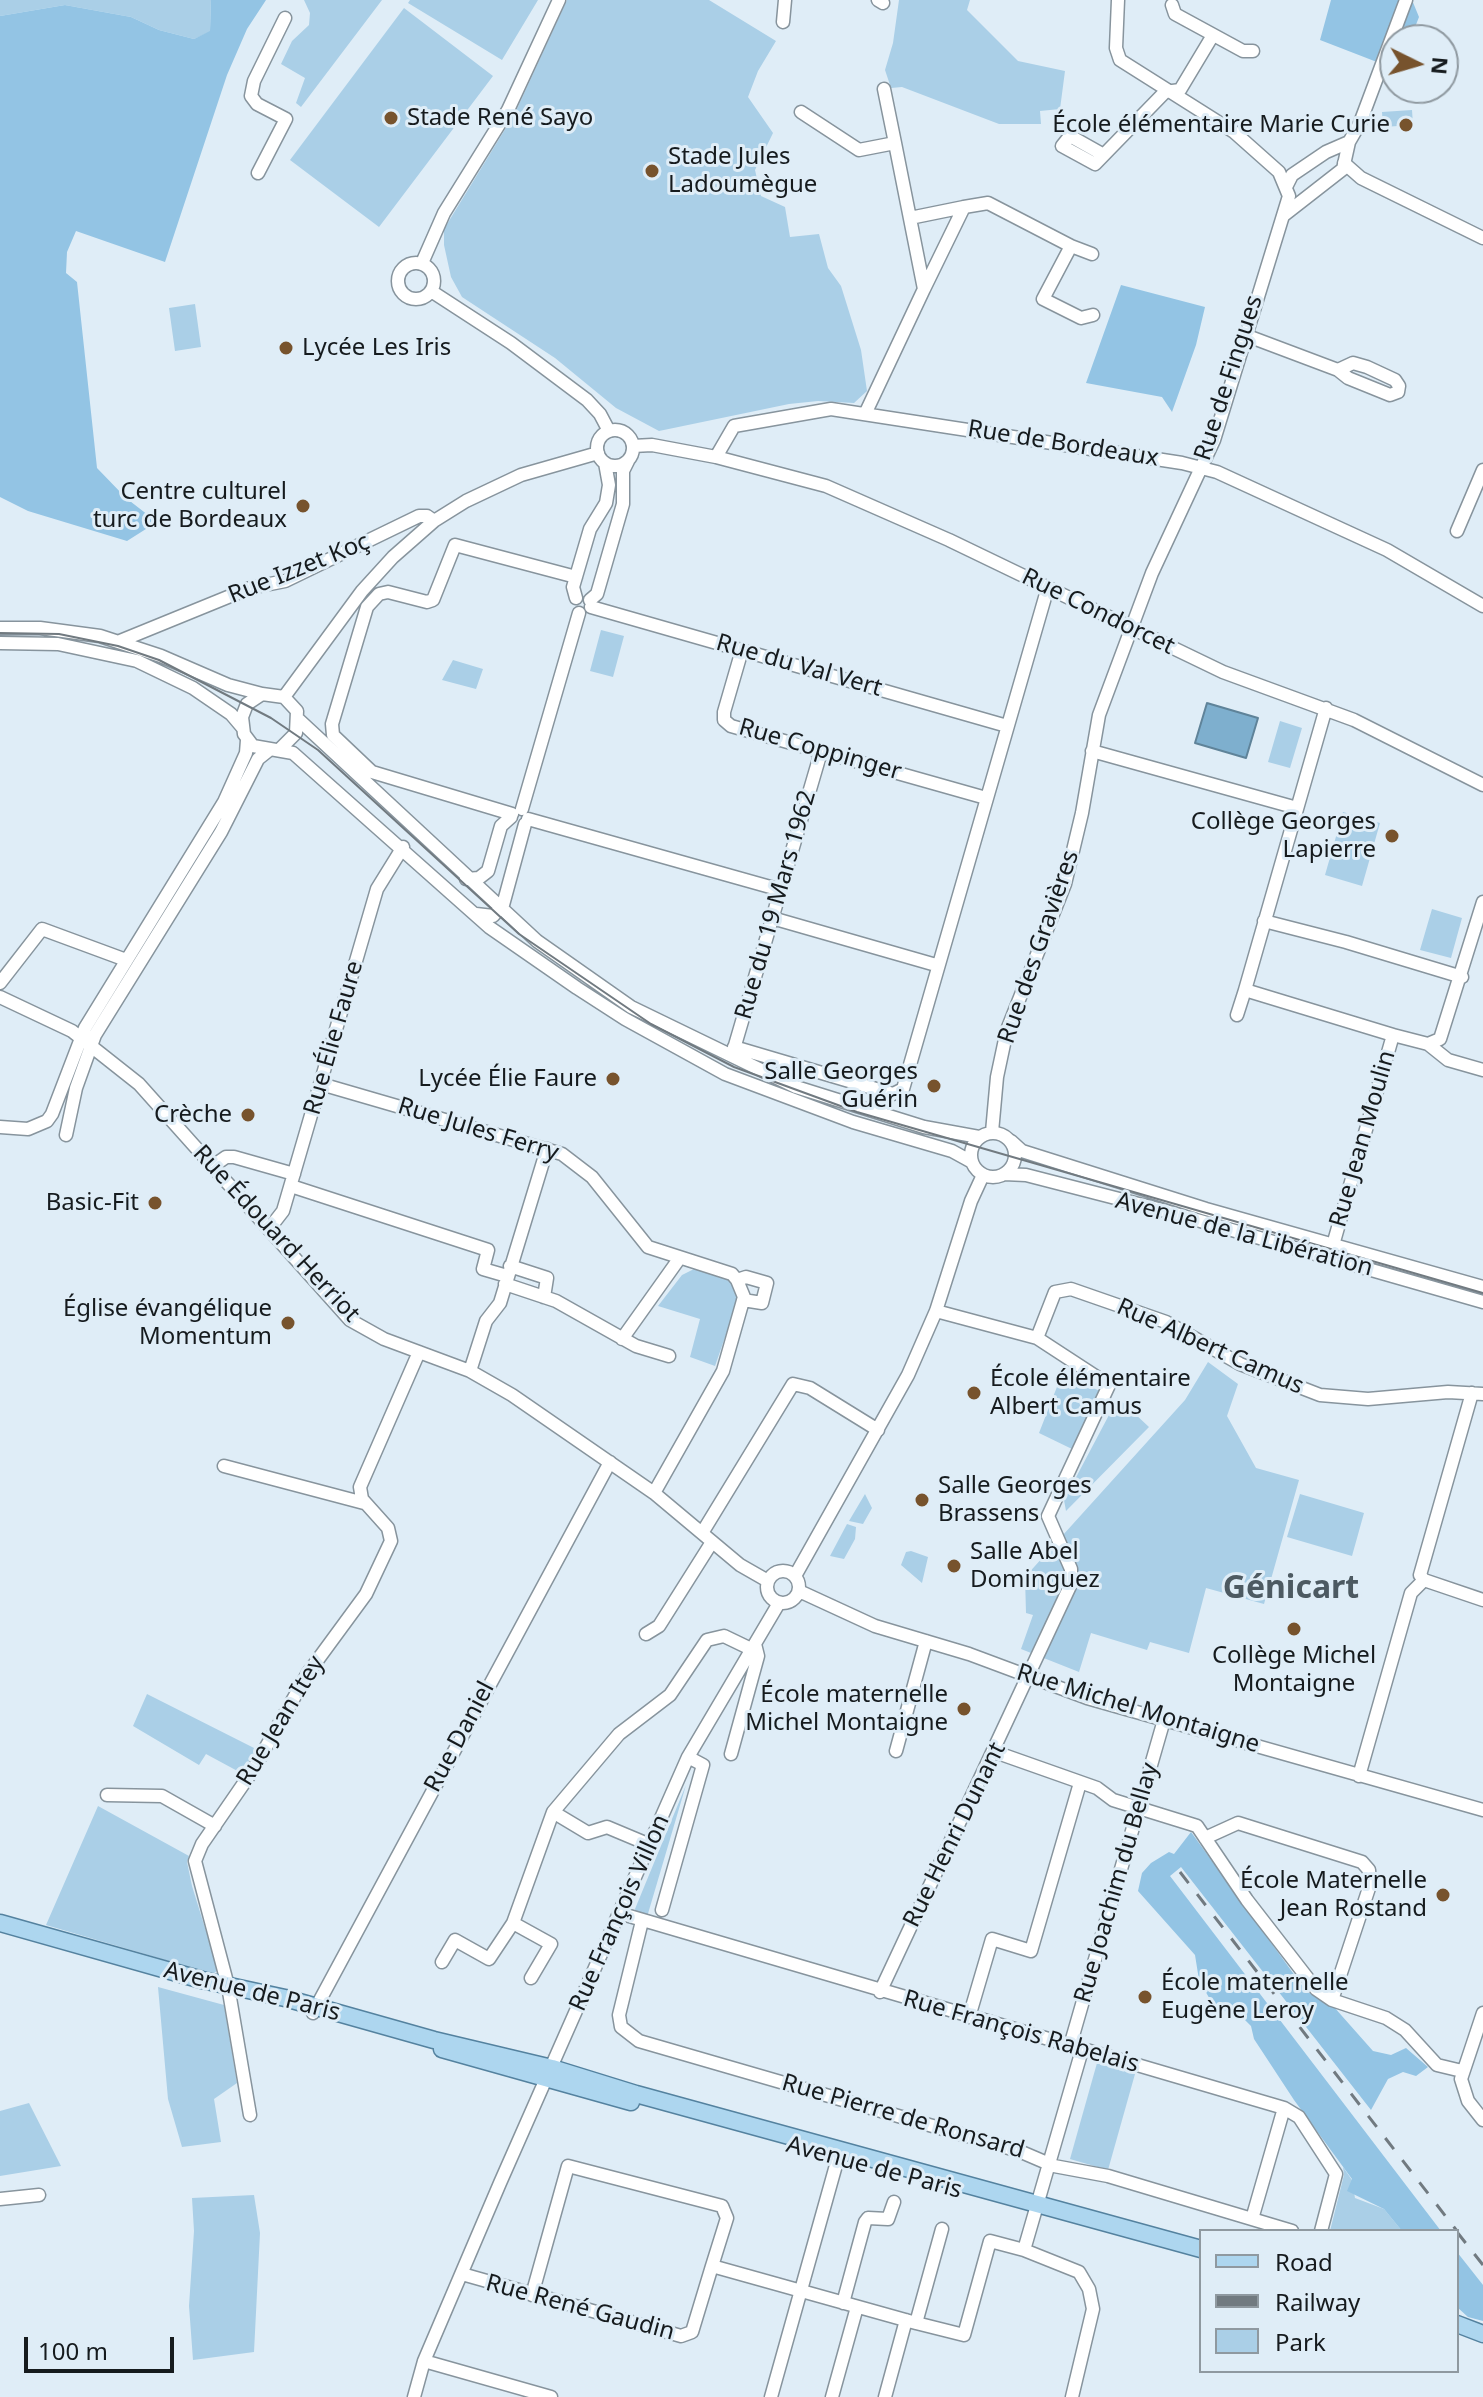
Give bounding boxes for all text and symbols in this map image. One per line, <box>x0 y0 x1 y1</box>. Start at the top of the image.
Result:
north arrow <box>1379 24 1459 104</box>
text: N <box>1425 56 1457 76</box>
place label: Stade René Sayo <box>407 104 593 132</box>
marker: Stade René Sayo <box>382 109 400 127</box>
place label: École élémentaire Marie Curie <box>1052 111 1390 139</box>
marker: École élémentaire Marie Curie <box>1397 116 1415 134</box>
place label: Stade Jules Ladoumègue <box>668 143 817 199</box>
marker: Stade Jules Ladoumègue <box>643 162 661 180</box>
street label: Rue de Fingues <box>1189 292 1269 464</box>
place label: Lycée Les Iris <box>302 334 451 362</box>
marker: Lycée Les Iris <box>277 339 295 357</box>
street label: Rue de Bordeaux <box>965 415 1161 473</box>
place label: Centre culturel turc de Bordeaux <box>93 478 287 534</box>
marker: Centre culturel turc de Bordeaux <box>294 497 312 515</box>
street label: Rue Izzet Koç <box>224 528 374 610</box>
street label: Rue Condorcet <box>1017 563 1179 661</box>
street label: Rue du Val Vert <box>713 629 885 703</box>
street label: Rue Coppinger <box>735 713 905 787</box>
street label: Rue du 19 Mars 1962 <box>730 787 822 1023</box>
place label: Collège Georges Lapierre <box>1191 808 1376 864</box>
marker: Collège Georges Lapierre <box>1383 827 1401 845</box>
street label: Rue des Gravières <box>992 847 1086 1047</box>
street label: Rue Élie Faure <box>298 958 370 1118</box>
street label: Rue Jean Moulin <box>1324 1047 1402 1231</box>
place label: Salle Georges Guérin <box>764 1058 918 1114</box>
place label: Lycée Élie Faure <box>418 1065 597 1093</box>
marker: Lycée Élie Faure <box>604 1070 622 1088</box>
marker: Salle Georges Guérin <box>925 1077 943 1095</box>
street label: Rue Jules Ferry <box>394 1092 562 1168</box>
place label: Crèche <box>154 1101 232 1129</box>
marker: Crèche <box>239 1106 257 1124</box>
street label: Rue Édouard Herriot <box>187 1140 365 1328</box>
street label: Avenue de la Libération <box>1112 1187 1376 1283</box>
place label: Basic-Fit <box>46 1189 139 1217</box>
marker: Basic-Fit <box>146 1194 164 1212</box>
street label: Rue Albert Camus <box>1112 1293 1308 1401</box>
place label: Église évangélique Momentum <box>63 1295 272 1351</box>
marker: Église évangélique Momentum <box>279 1314 297 1332</box>
place label: École élémentaire Albert Camus <box>990 1365 1191 1421</box>
marker: École élémentaire Albert Camus <box>965 1384 983 1402</box>
place label: Salle Georges Brassens <box>938 1472 1092 1528</box>
marker: Salle Georges Brassens <box>913 1491 931 1509</box>
place label: Salle Abel Dominguez <box>970 1538 1100 1594</box>
marker: Salle Abel Dominguez <box>945 1557 963 1575</box>
district label: Génicart <box>1223 1570 1359 1608</box>
marker: Collège Michel Montaigne <box>1285 1620 1303 1638</box>
place label: Collège Michel Montaigne <box>1212 1642 1376 1698</box>
street label: Rue Jean Itey <box>231 1651 331 1791</box>
street label: Rue Michel Montaigne <box>1013 1658 1263 1760</box>
street label: Rue Daniel <box>419 1677 501 1797</box>
place label: École maternelle Michel Montaigne <box>745 1681 948 1737</box>
marker: École maternelle Michel Montaigne <box>955 1700 973 1718</box>
street label: Rue Henri Dunant <box>898 1738 1012 1932</box>
street label: Rue Joachim du Bellay <box>1069 1760 1165 2006</box>
street label: Rue François Villon <box>564 1810 676 2016</box>
place label: École Maternelle Jean Rostand <box>1240 1867 1427 1923</box>
marker: École Maternelle Jean Rostand <box>1434 1886 1452 1904</box>
street label: Avenue de Paris <box>161 1956 343 2028</box>
place label: École maternelle Eugène Leroy <box>1161 1969 1349 2025</box>
street label: Rue François Rabelais <box>900 1985 1142 2079</box>
marker: École maternelle Eugène Leroy <box>1136 1988 1154 2006</box>
street label: Rue Pierre de Ronsard <box>778 2069 1028 2165</box>
street label: Avenue de Paris <box>783 2131 965 2205</box>
legend <box>1199 2229 1459 2373</box>
text: Road <box>1275 2245 1333 2278</box>
street label: Rue René Gaudin <box>483 2269 677 2347</box>
text: Railway <box>1275 2285 1360 2318</box>
scale bar <box>28 2321 178 2371</box>
text: Park <box>1275 2325 1326 2358</box>
text: 100 m <box>38 2334 108 2367</box>

